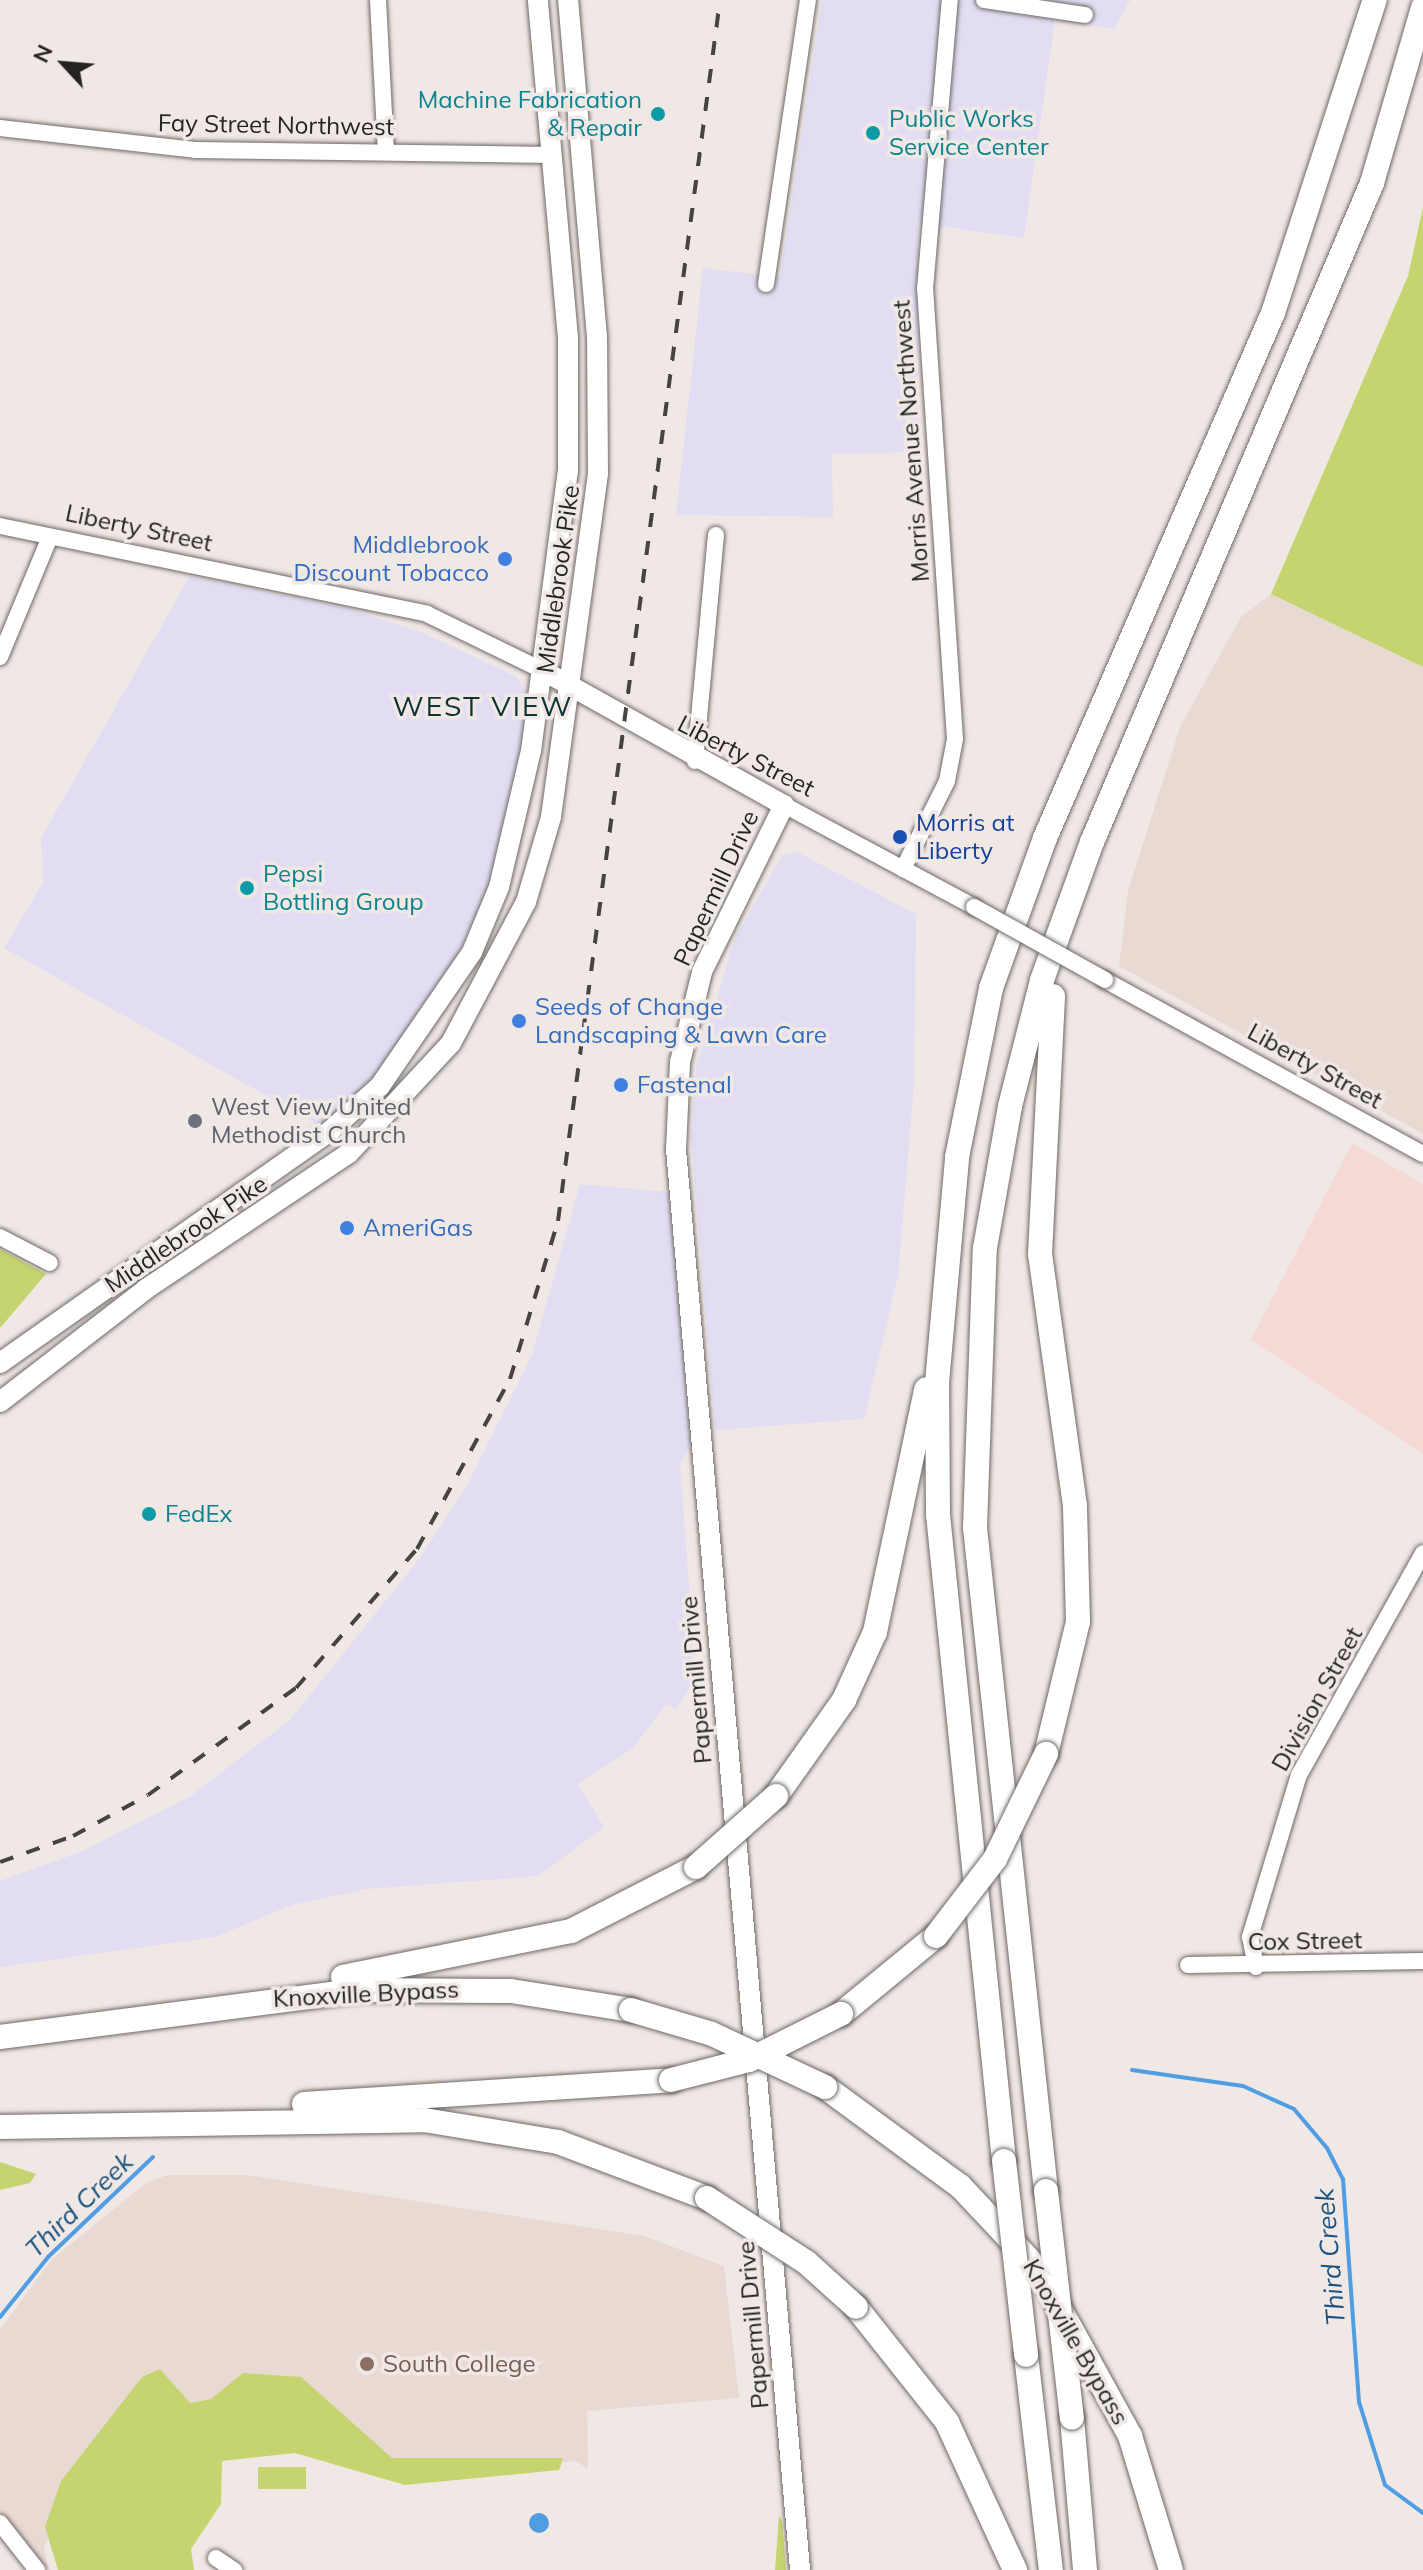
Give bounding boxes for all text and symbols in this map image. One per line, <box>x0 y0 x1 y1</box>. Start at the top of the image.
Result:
north arrow <box>24 24 104 104</box>
text: N <box>26 40 59 67</box>
place label: Machine Fabrication & Repair <box>418 86 642 142</box>
marker: Machine Fabrication & Repair <box>649 105 667 123</box>
place label: Public Works Service Center <box>889 105 1049 161</box>
street label: Fay Street Northwest <box>158 109 394 141</box>
marker: Public Works Service Center <box>864 124 882 142</box>
street label: Morris Avenue Northwest <box>887 299 935 583</box>
street label: Middlebrook Pike <box>531 483 585 675</box>
street label: Liberty Street <box>63 498 215 558</box>
place label: Middlebrook Discount Tobacco <box>293 531 489 587</box>
marker: Middlebrook Discount Tobacco <box>496 550 514 568</box>
district label: WEST VIEW <box>393 689 573 723</box>
street label: Liberty Street <box>673 709 819 803</box>
street label: Papermill Drive <box>667 806 765 970</box>
place label: Morris at Liberty <box>916 809 1014 865</box>
marker: Morris at Liberty <box>891 828 909 846</box>
place label: Pepsi Bottling Group <box>263 860 424 916</box>
marker: Pepsi Bottling Group <box>238 879 256 897</box>
place label: Seeds of Change Landscaping & Lawn Care <box>535 993 827 1049</box>
marker: Seeds of Change Landscaping & Lawn Care <box>510 1012 528 1030</box>
street label: Liberty Street <box>1243 1017 1387 1115</box>
place label: Fastenal <box>637 1071 732 1099</box>
marker: Fastenal <box>612 1076 630 1094</box>
place label: West View United Methodist Church <box>211 1093 411 1149</box>
marker: West View United Methodist Church <box>186 1112 204 1130</box>
street label: Middlebrook Pike <box>99 1169 273 1299</box>
place label: AmeriGas <box>363 1214 473 1242</box>
marker: AmeriGas <box>338 1219 356 1237</box>
place label: FedEx <box>165 1500 232 1528</box>
marker: FedEx <box>140 1505 158 1523</box>
street label: Papermill Drive <box>674 1595 718 1765</box>
street label: Division Street <box>1266 1622 1368 1776</box>
street label: Cox Street <box>1248 1926 1362 1956</box>
street label: Knoxville Bypass <box>272 1975 460 2013</box>
water label: Third Creek <box>19 2146 139 2264</box>
water label: Third Creek <box>1308 2187 1352 2327</box>
street label: Papermill Drive <box>731 2240 775 2410</box>
street label: Knoxville Bypass <box>1017 2254 1135 2430</box>
place label: South College <box>383 2350 536 2378</box>
marker: South College <box>358 2355 376 2373</box>

